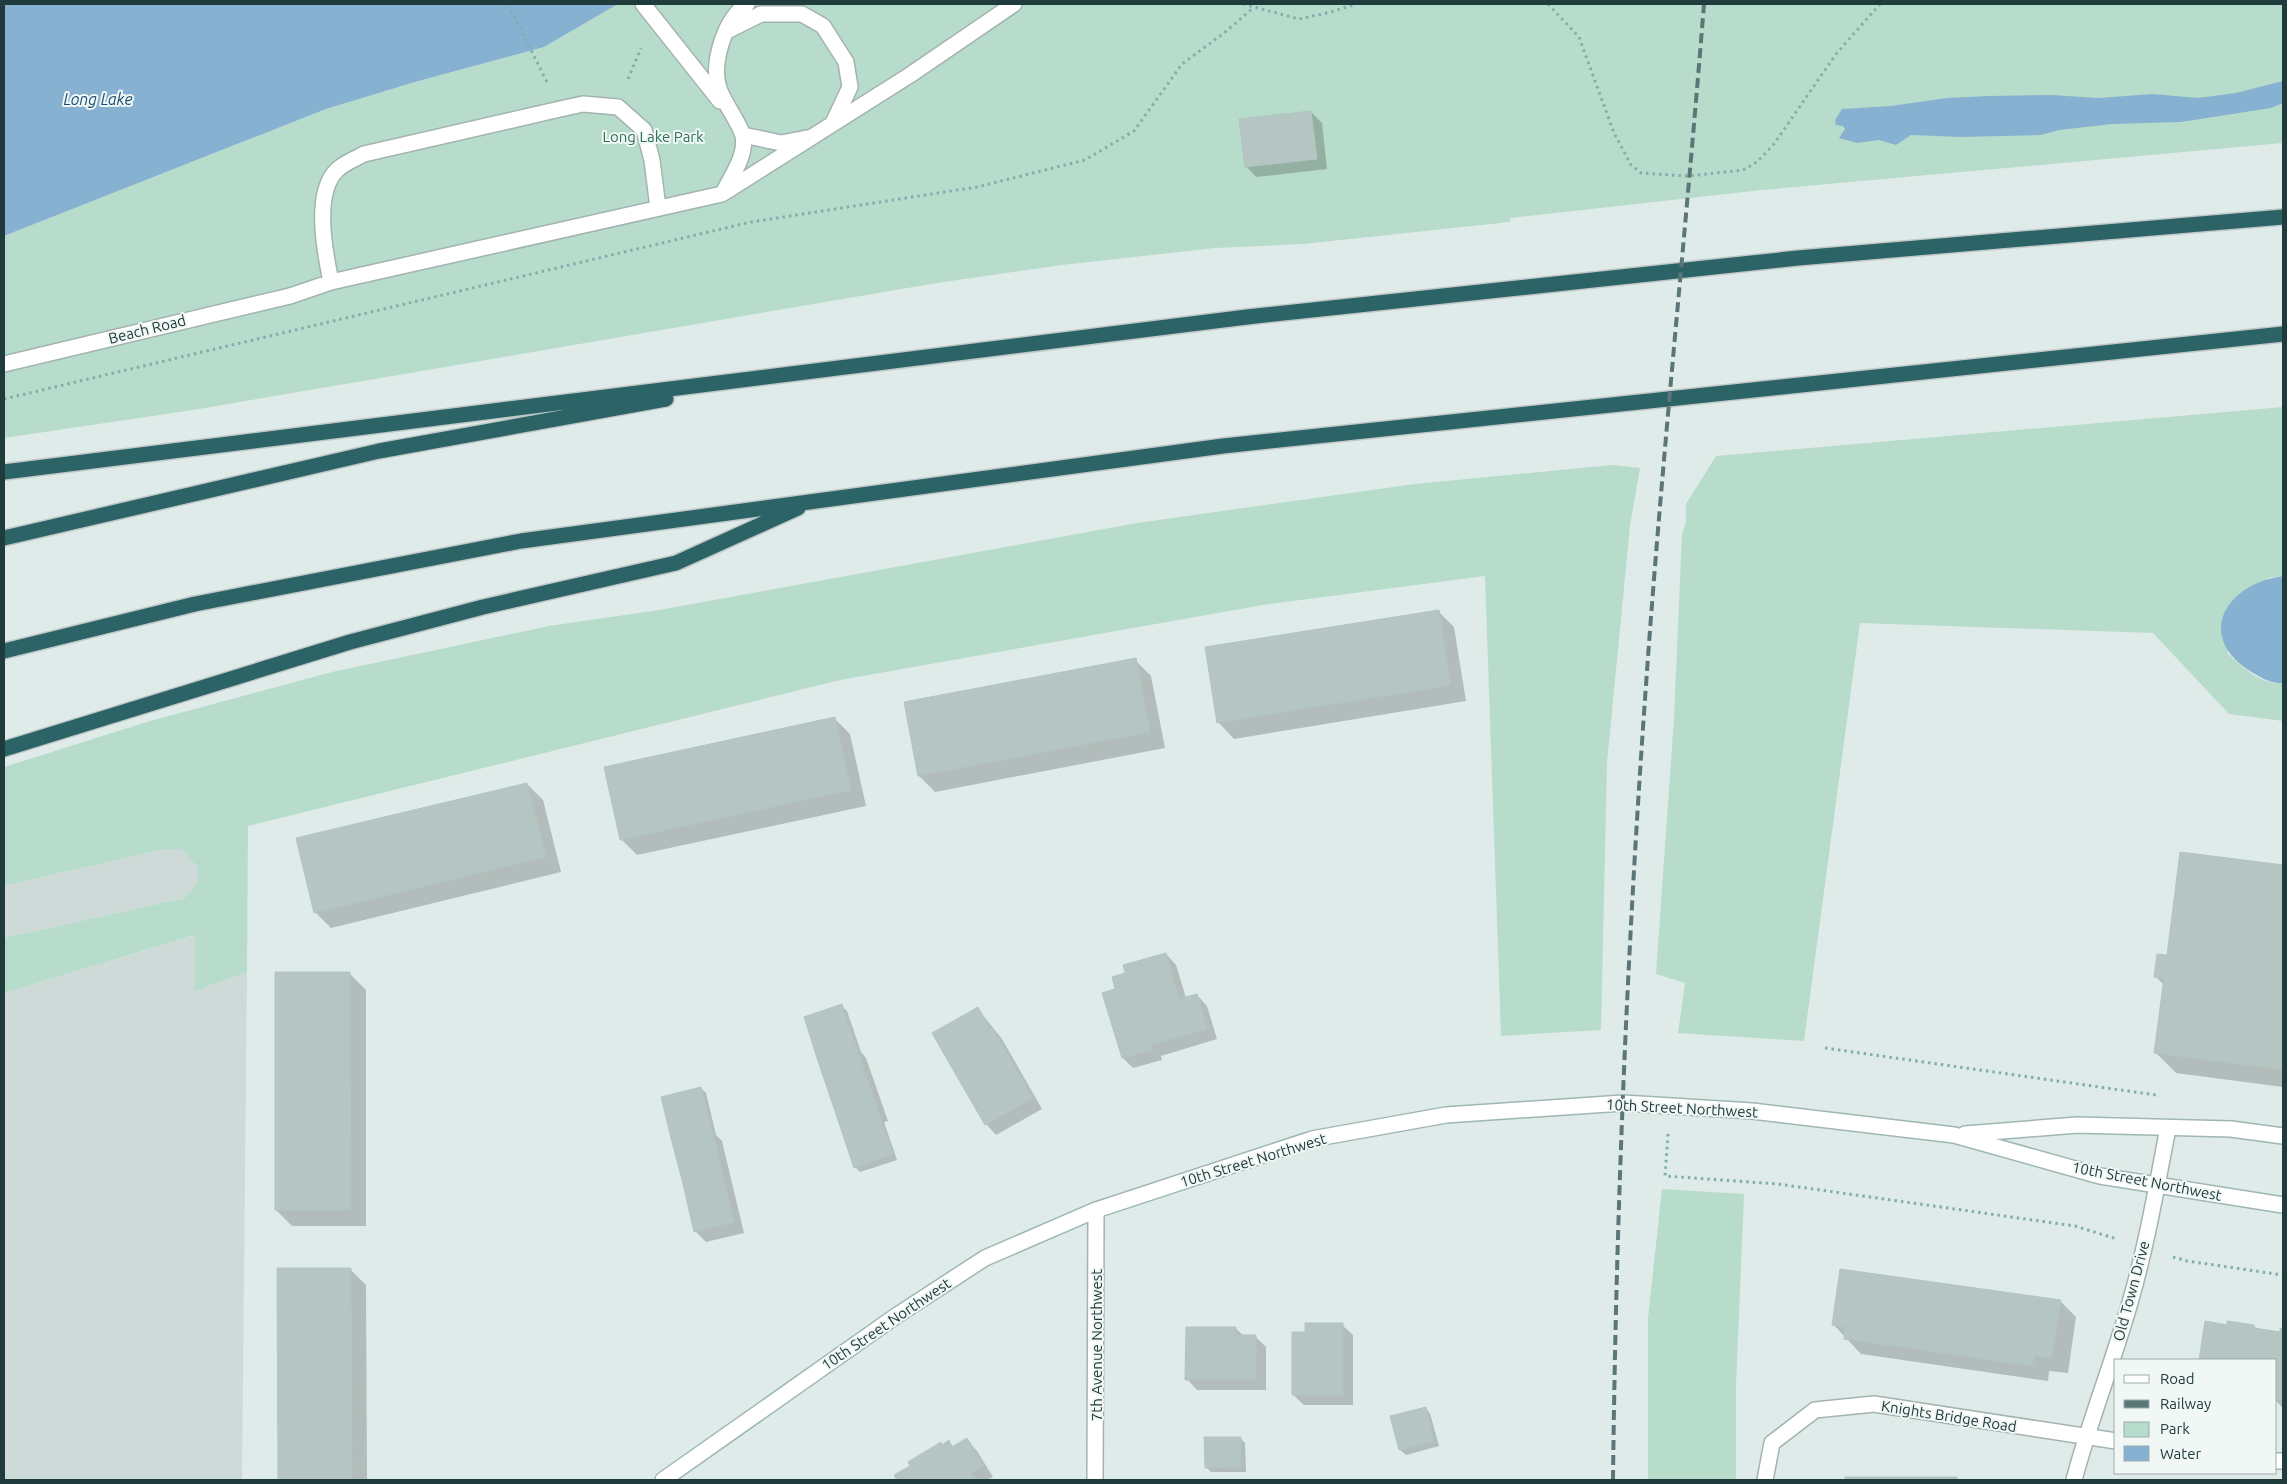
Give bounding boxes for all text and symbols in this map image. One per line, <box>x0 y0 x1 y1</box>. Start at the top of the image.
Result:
water label: Long Lake <box>64 90 132 108</box>
park label: Long Lake Park <box>602 128 704 145</box>
street label: Beach Road <box>107 311 187 347</box>
street label: 10th Street Northwest <box>1606 1096 1758 1120</box>
street label: 10th Street Northwest <box>1178 1130 1328 1190</box>
street label: 10th Street Northwest <box>2071 1158 2223 1204</box>
street label: Old Town Drive <box>2109 1239 2153 1343</box>
street label: 7th Avenue Northwest <box>1088 1269 1105 1421</box>
street label: 10th Street Northwest <box>818 1274 954 1374</box>
legend <box>2114 1359 2277 1474</box>
text: Road <box>2160 1370 2195 1387</box>
text: Railway <box>2160 1395 2211 1412</box>
street label: Knights Bridge Road <box>1880 1397 2018 1435</box>
text: Park <box>2160 1420 2190 1437</box>
text: Water <box>2160 1445 2201 1462</box>

